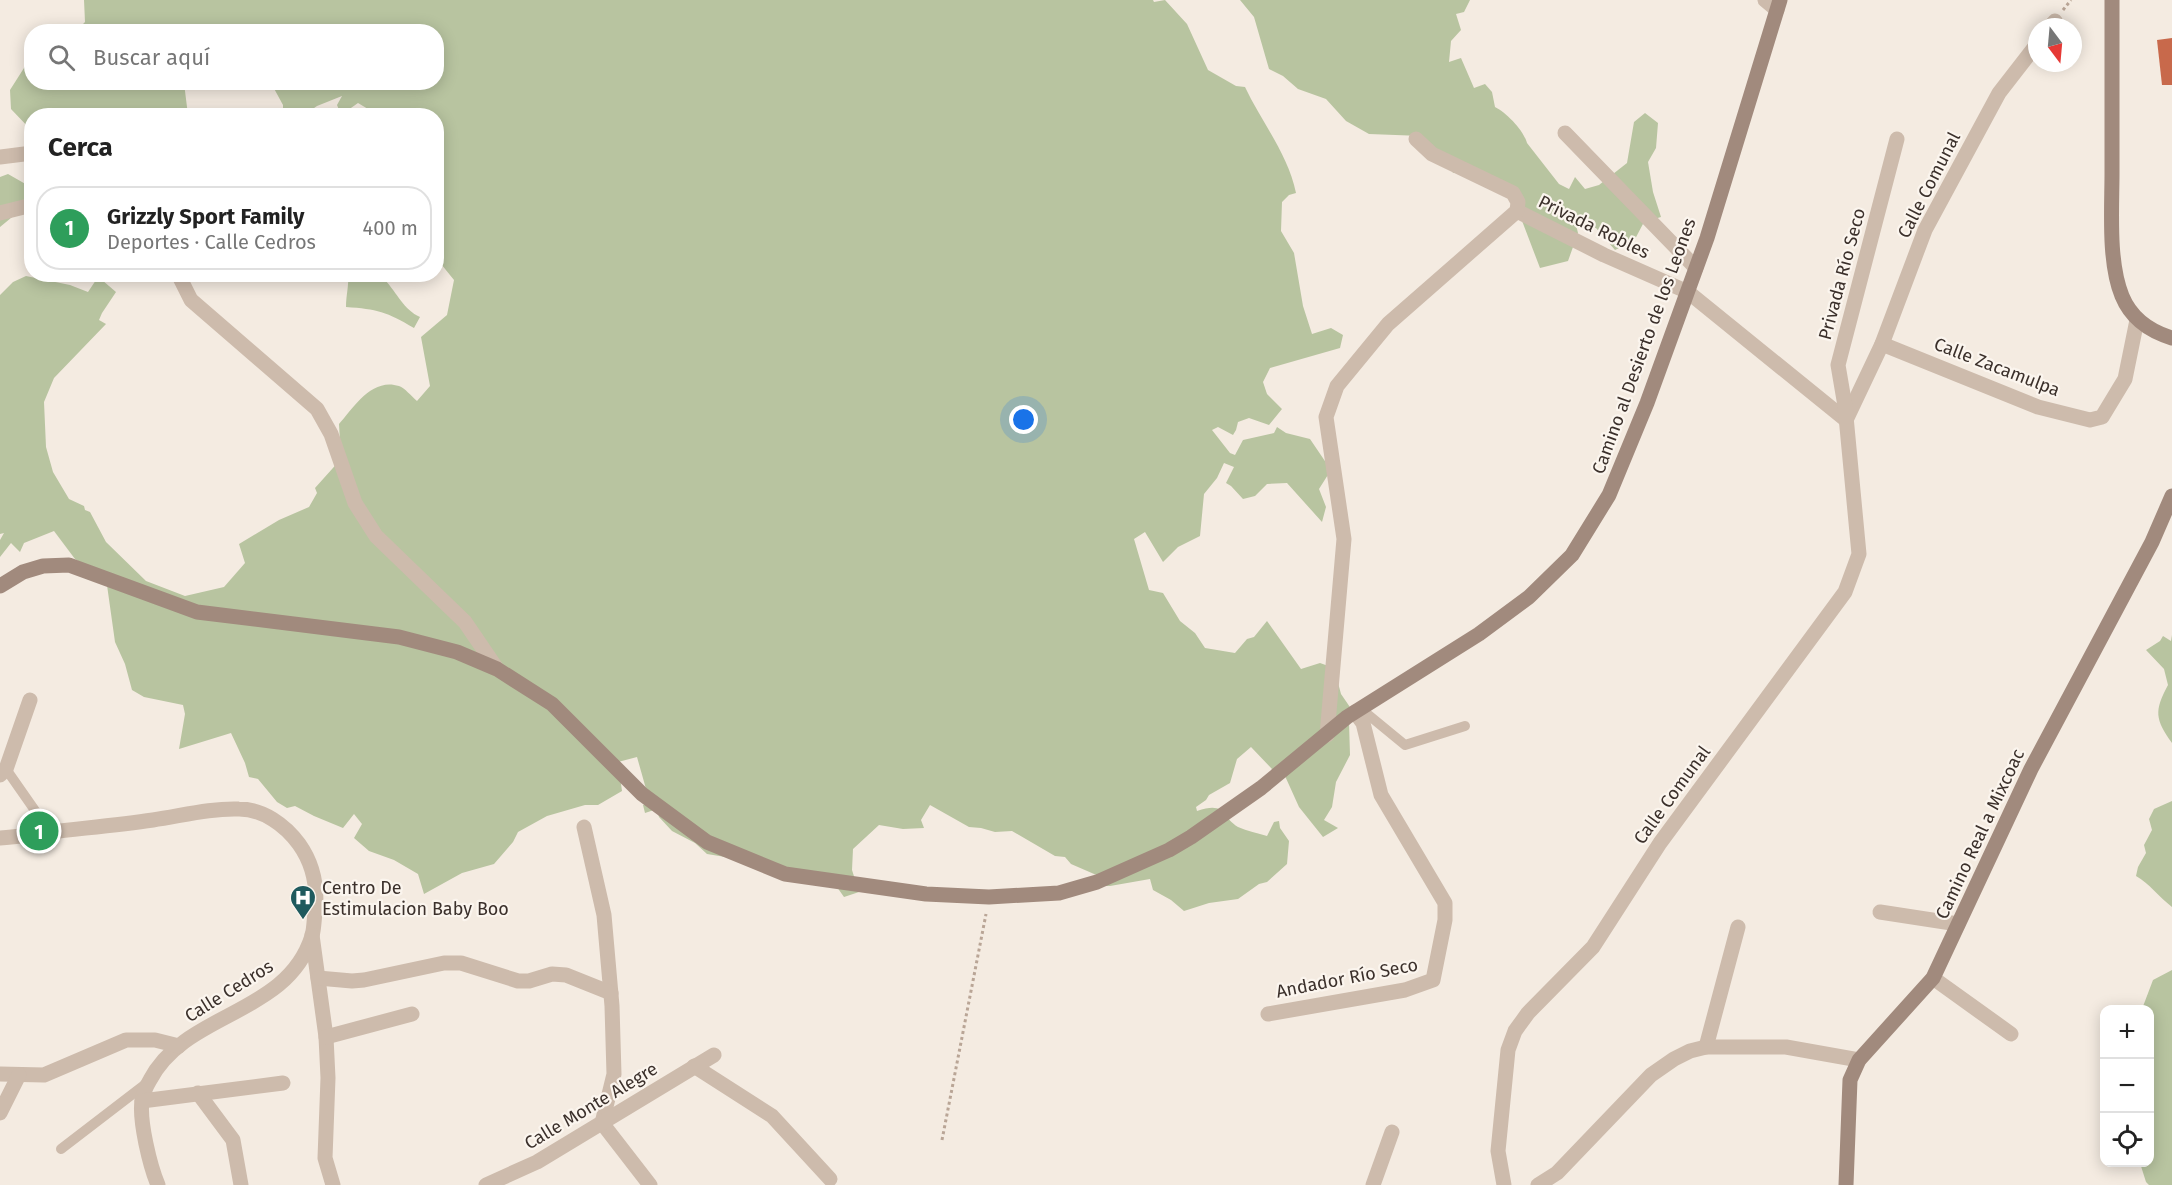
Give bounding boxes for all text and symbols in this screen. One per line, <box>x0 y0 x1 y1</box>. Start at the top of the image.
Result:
north arrow <box>2028 18 2082 72</box>
search box <box>24 24 444 90</box>
icon: search <box>45 41 78 74</box>
text: Buscar aquí <box>93 44 210 71</box>
street label: Calle Comunal <box>1893 128 1965 242</box>
text: Cerca <box>48 132 113 163</box>
street label: Privada Robles <box>1535 191 1653 263</box>
text: Grizzly Sport Family <box>107 203 304 230</box>
street label: Privada Río Seco <box>1814 206 1870 342</box>
street label: Camino al Desierto de los Leones <box>1587 215 1701 477</box>
text: 1 <box>65 216 74 240</box>
text: 400 m <box>363 216 418 240</box>
text: Deportes · Calle Cedros <box>107 230 316 254</box>
street label: Calle Zacamulpa <box>1931 333 2063 401</box>
your location <box>1009 405 1038 434</box>
street label: Calle Comunal <box>1629 742 1715 848</box>
street label: Camino Real a Mixcoac <box>1931 745 2029 923</box>
pin: 1 <box>20 808 58 854</box>
place label: Centro De Estimulacion Baby Boo <box>322 877 509 920</box>
hospital icon: Centro De Estimulacion Baby Boo <box>288 883 318 921</box>
street label: Andador Río Seco <box>1274 953 1420 1003</box>
street label: Calle Cedros <box>181 955 277 1027</box>
map controls <box>2100 1005 2154 1167</box>
button: + <box>2100 1005 2154 1059</box>
street label: Calle Monte Alegre <box>520 1058 662 1154</box>
button: − <box>2100 1059 2154 1113</box>
button: locate <box>2100 1113 2154 1167</box>

